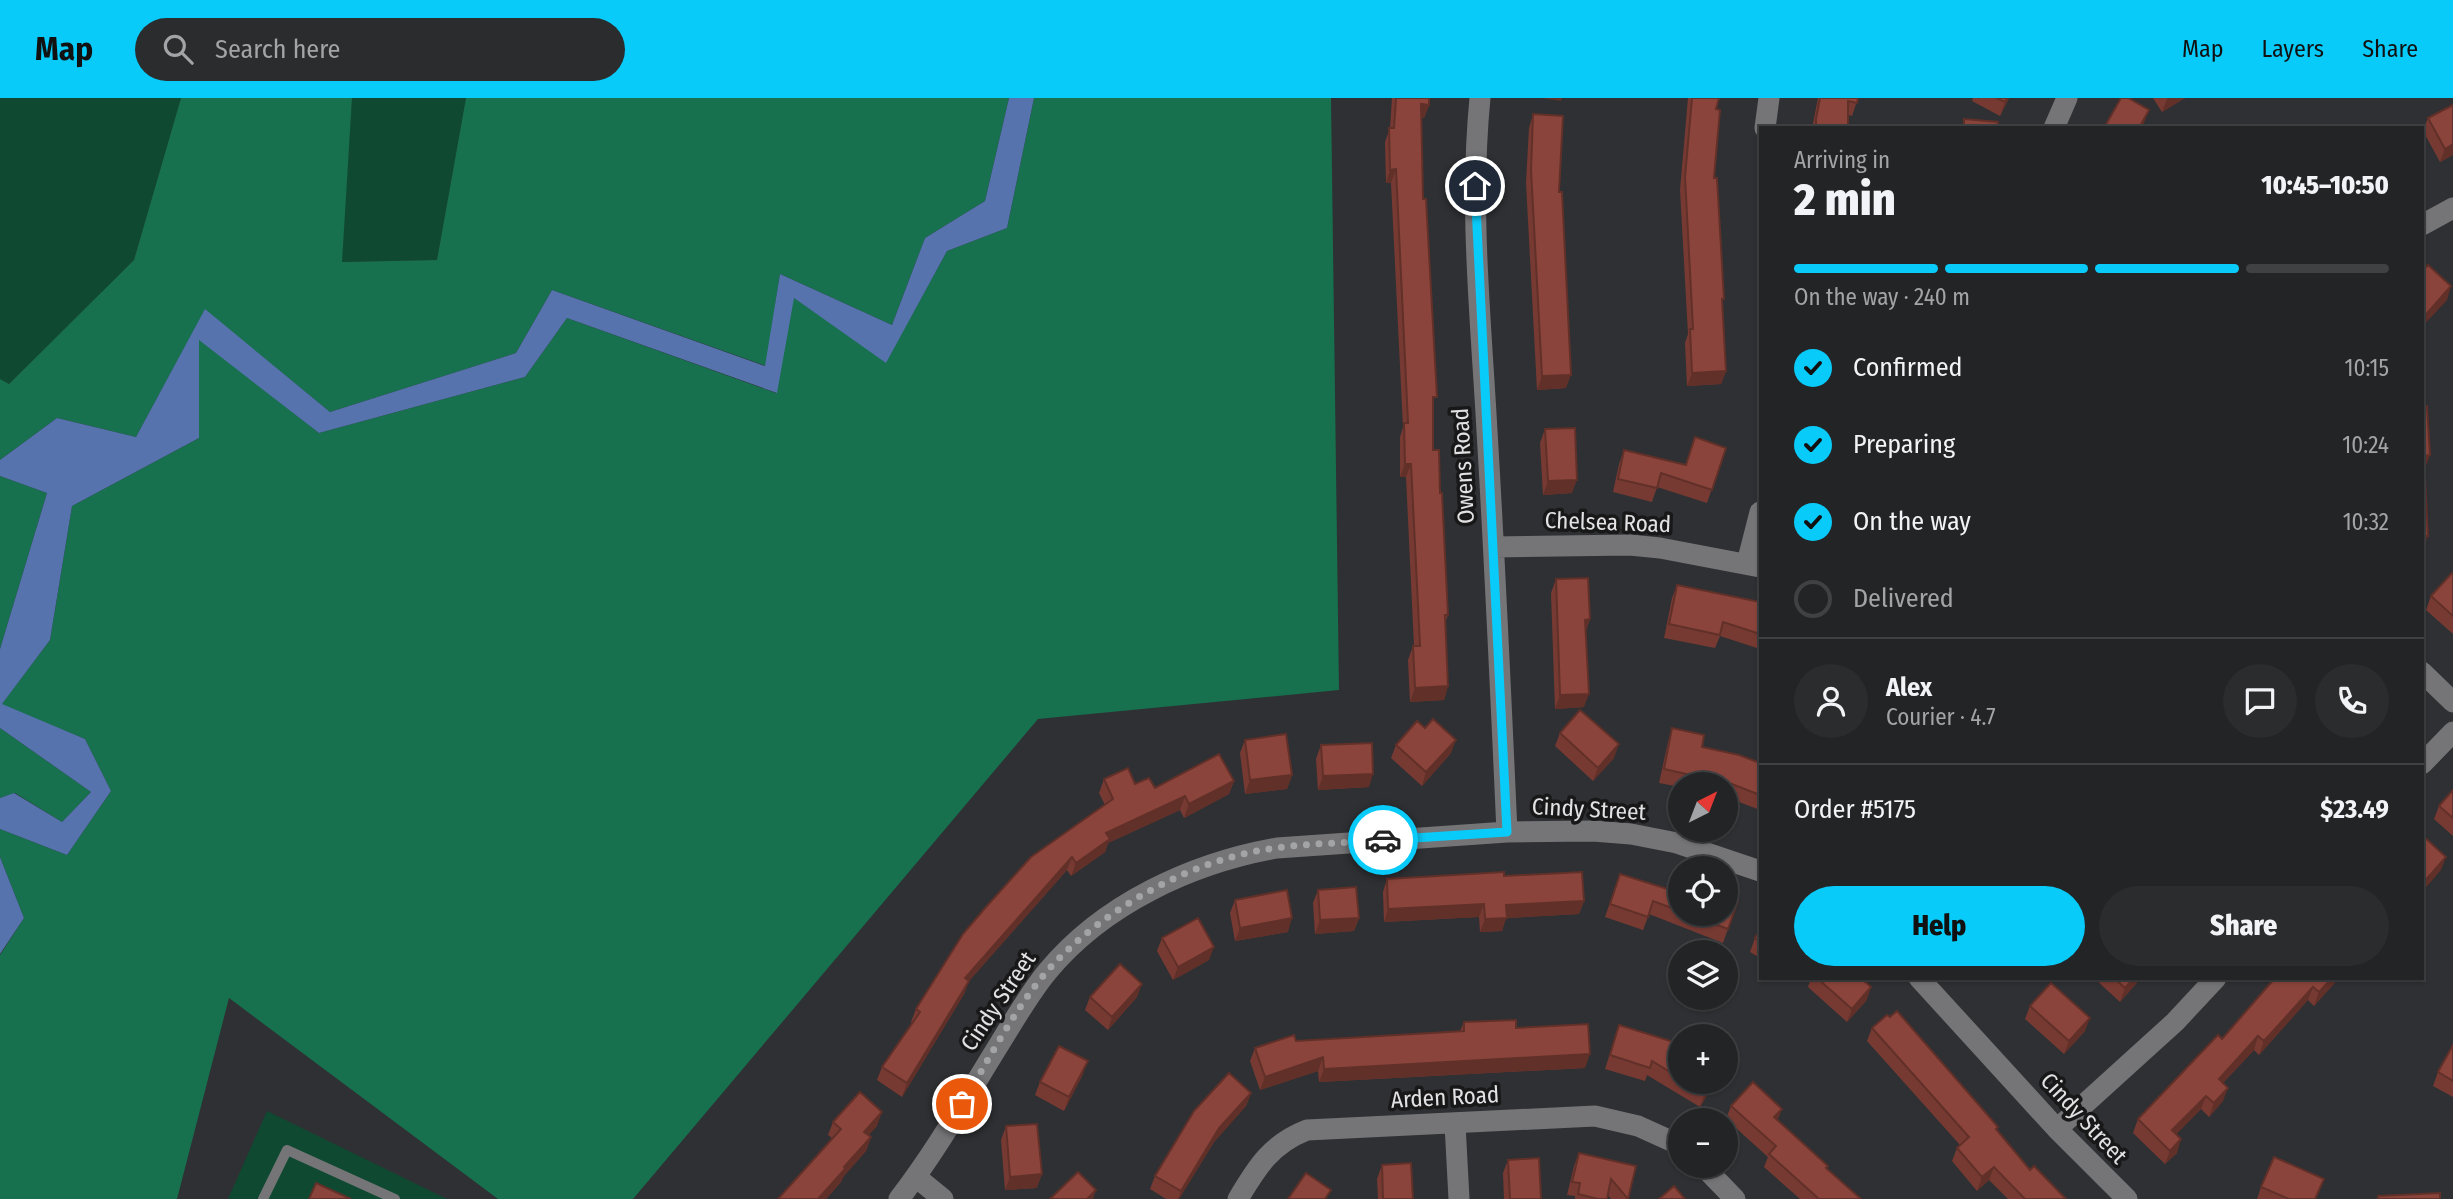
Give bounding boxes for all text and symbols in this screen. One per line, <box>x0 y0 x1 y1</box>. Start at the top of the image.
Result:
search box <box>135 18 625 81</box>
text: Map <box>35 29 93 69</box>
icon: search <box>159 30 197 68</box>
text: Search here <box>215 34 340 65</box>
text: Map <box>2182 35 2224 63</box>
text: Layers <box>2262 35 2324 63</box>
text: Share <box>2362 35 2418 63</box>
text: Arriving in <box>1794 146 1890 174</box>
pin <box>1445 156 1505 216</box>
icon: home <box>1456 167 1494 205</box>
text: 10:45–10:50 <box>2261 170 2389 201</box>
text: 2 min <box>1794 172 1896 227</box>
text: On the way · 240 m <box>1794 283 1970 311</box>
icon: check <box>1794 349 1832 387</box>
text: Confirmed <box>1853 352 1963 383</box>
text: 10:15 <box>2345 354 2389 382</box>
street label: Owens Road <box>1446 407 1480 525</box>
icon: check <box>1794 426 1832 464</box>
text: Preparing <box>1853 429 1955 460</box>
text: 10:24 <box>2342 431 2389 459</box>
icon: check <box>1794 503 1832 541</box>
street label: Chelsea Road <box>1544 506 1672 538</box>
text: On the way <box>1853 506 1971 537</box>
text: 10:32 <box>2343 508 2389 536</box>
text: Delivered <box>1853 583 1954 614</box>
button: person <box>1794 664 1868 738</box>
button: chat <box>2223 664 2297 738</box>
button: phone <box>2315 664 2389 738</box>
text: Alex <box>1886 672 1932 703</box>
text: Courier · 4.7 <box>1886 703 1996 731</box>
north arrow <box>1668 772 1738 842</box>
map controls <box>1668 772 1738 1178</box>
street label: Cindy Street <box>1531 792 1647 826</box>
text: Order #5175 <box>1794 794 1916 825</box>
text: $23.49 <box>2320 794 2389 825</box>
courier <box>1348 805 1418 875</box>
icon: car <box>1364 821 1402 859</box>
button: locate <box>1668 856 1738 926</box>
button: Help <box>1794 886 2085 966</box>
button: Share <box>2099 886 2389 966</box>
button: layers <box>1668 940 1738 1010</box>
street label: Cindy Street <box>954 945 1042 1056</box>
button: + <box>1668 1024 1738 1094</box>
street label: Cindy Street <box>2035 1067 2133 1170</box>
pin <box>932 1074 992 1134</box>
street label: Arden Road <box>1390 1080 1500 1114</box>
icon: bag <box>943 1085 981 1123</box>
button: − <box>1668 1108 1738 1178</box>

